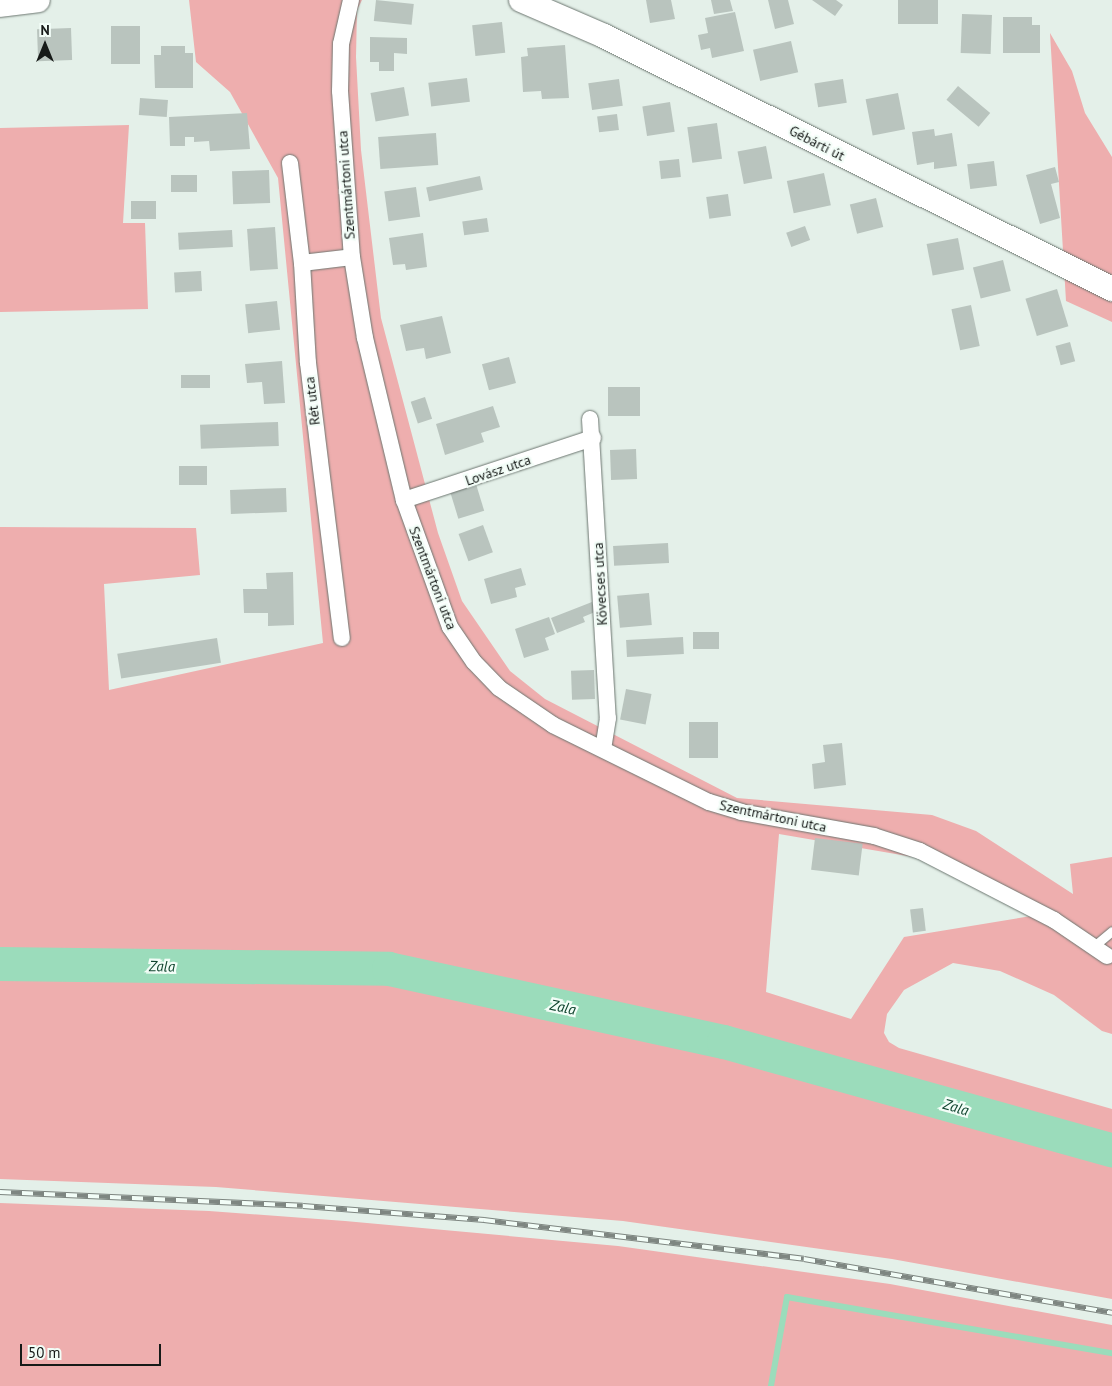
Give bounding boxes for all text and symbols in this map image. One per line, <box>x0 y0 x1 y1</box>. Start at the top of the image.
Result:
north arrow <box>20 20 70 70</box>
text: N <box>40 21 50 39</box>
street label: Gébárti út <box>787 122 847 164</box>
street label: Szentmártoni utca <box>334 130 358 240</box>
street label: Rét utca <box>301 376 323 426</box>
street label: Lovász utca <box>463 451 533 489</box>
street label: Szentmártoni utca <box>406 524 460 632</box>
street label: Kövecses utca <box>589 542 611 626</box>
street label: Szentmártoni utca <box>718 796 828 836</box>
water label: Zala <box>149 957 175 975</box>
water label: Zala <box>548 995 578 1019</box>
water label: Zala <box>941 1095 971 1119</box>
scale bar <box>22 1334 164 1366</box>
text: 50 m <box>28 1343 61 1362</box>

